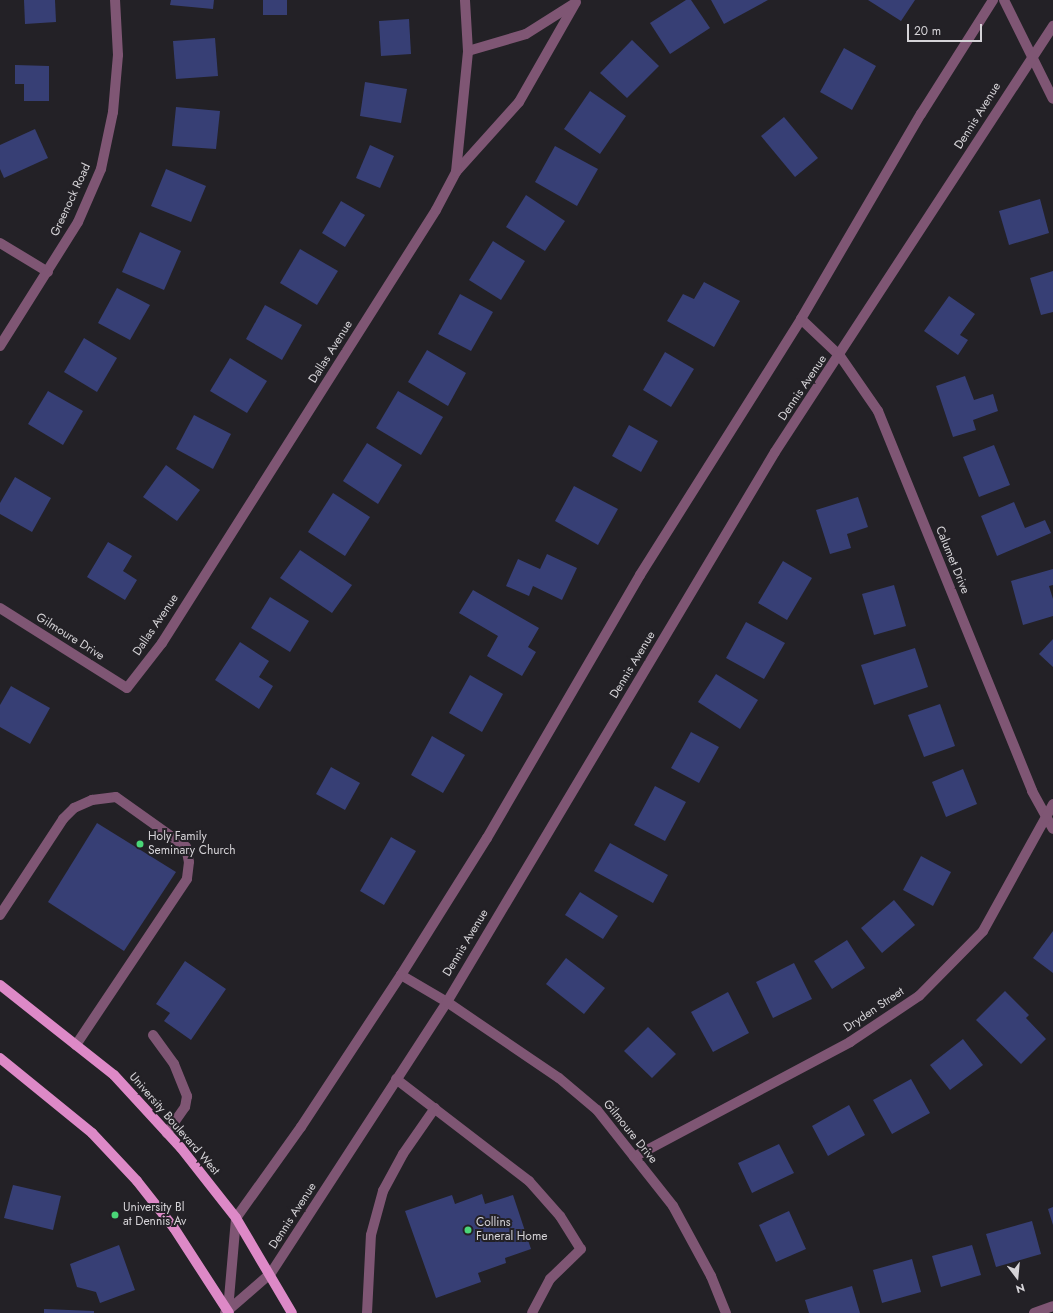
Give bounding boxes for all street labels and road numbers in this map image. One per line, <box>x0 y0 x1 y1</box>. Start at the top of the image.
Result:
street label: Dennis Avenue <box>952 80 1004 152</box>
street label: Greenock Road <box>48 161 94 239</box>
street label: Dallas Avenue <box>306 318 356 386</box>
street label: Dennis Avenue <box>776 353 830 423</box>
street label: Calumet Drive <box>932 524 972 596</box>
street label: Dallas Avenue <box>130 592 182 658</box>
street label: Gilmoure Drive <box>33 610 107 664</box>
street label: Dennis Avenue <box>607 629 659 701</box>
street label: Dennis Avenue <box>440 907 492 979</box>
street label: Dryden Street <box>841 985 907 1035</box>
street label: University Boulevard West <box>126 1070 222 1178</box>
street label: Gilmoure Drive <box>600 1097 660 1167</box>
street label: Dennis Avenue <box>266 1180 320 1252</box>

